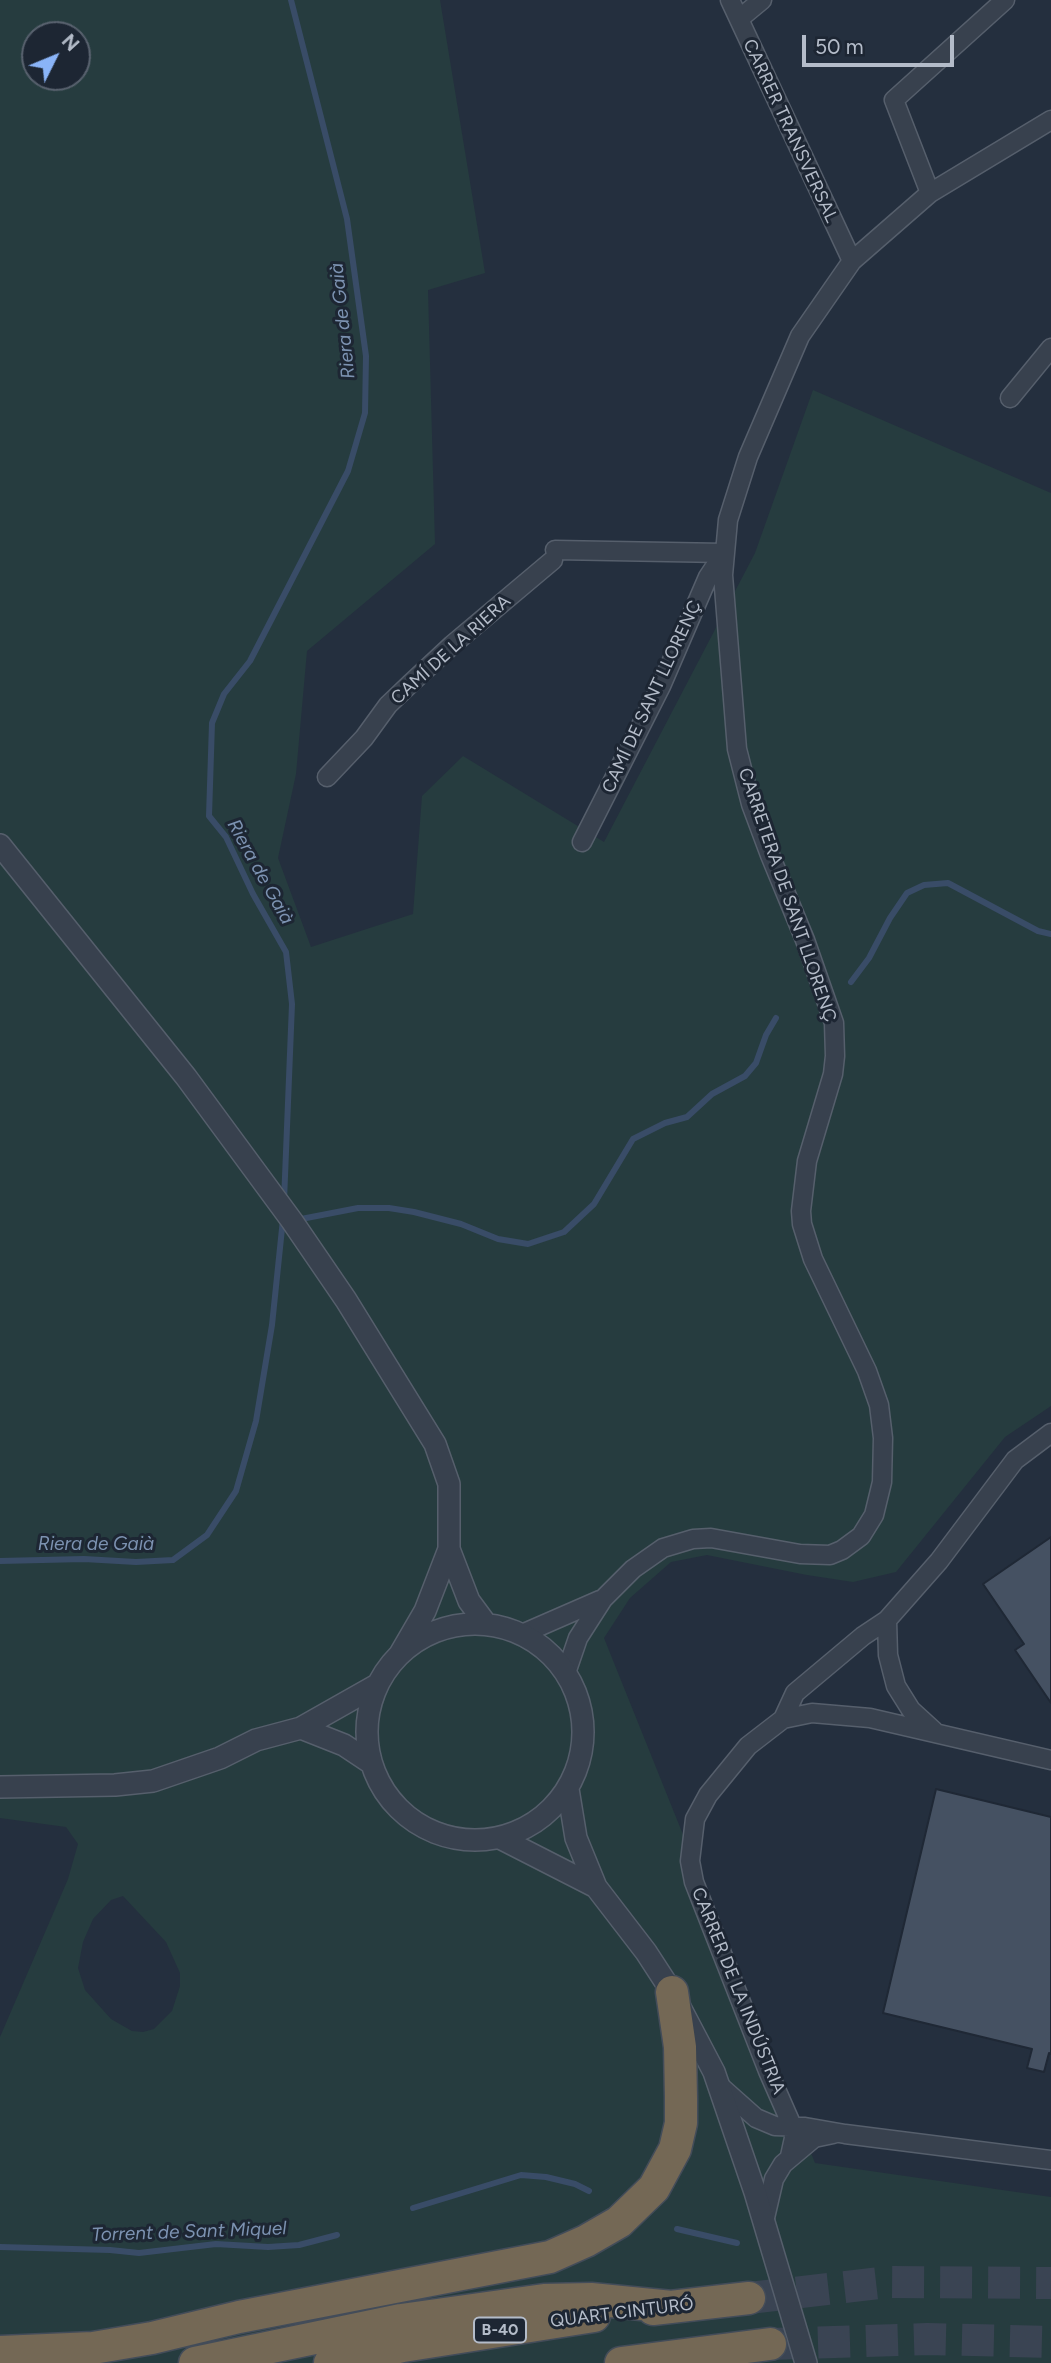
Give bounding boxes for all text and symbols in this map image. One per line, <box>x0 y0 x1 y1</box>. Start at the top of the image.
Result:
north arrow <box>21 21 91 91</box>
scale bar <box>806 21 958 65</box>
text: N <box>57 29 84 56</box>
text: 50 m <box>815 34 864 59</box>
street label: CARRER TRANSVERSAL <box>738 36 842 226</box>
water label: Riera de Gaià <box>326 262 360 380</box>
street label: CAMÍ DE LA RIERA <box>387 591 515 709</box>
street label: CAMÍ DE SANT LLORENÇ <box>598 597 706 797</box>
street label: CARRETERA DE SANT LLORENÇ <box>733 765 841 1025</box>
water label: Riera de Gaià <box>222 816 298 928</box>
water label: Riera de Gaià <box>38 1533 154 1555</box>
street label: CARRER DE LA INDÚSTRIA <box>687 1885 789 2097</box>
water label: Torrent de Sant Miquel <box>91 2217 287 2247</box>
street label: QUART CINTURÓ <box>549 2293 695 2333</box>
road number: B-40 <box>474 2318 526 2342</box>

